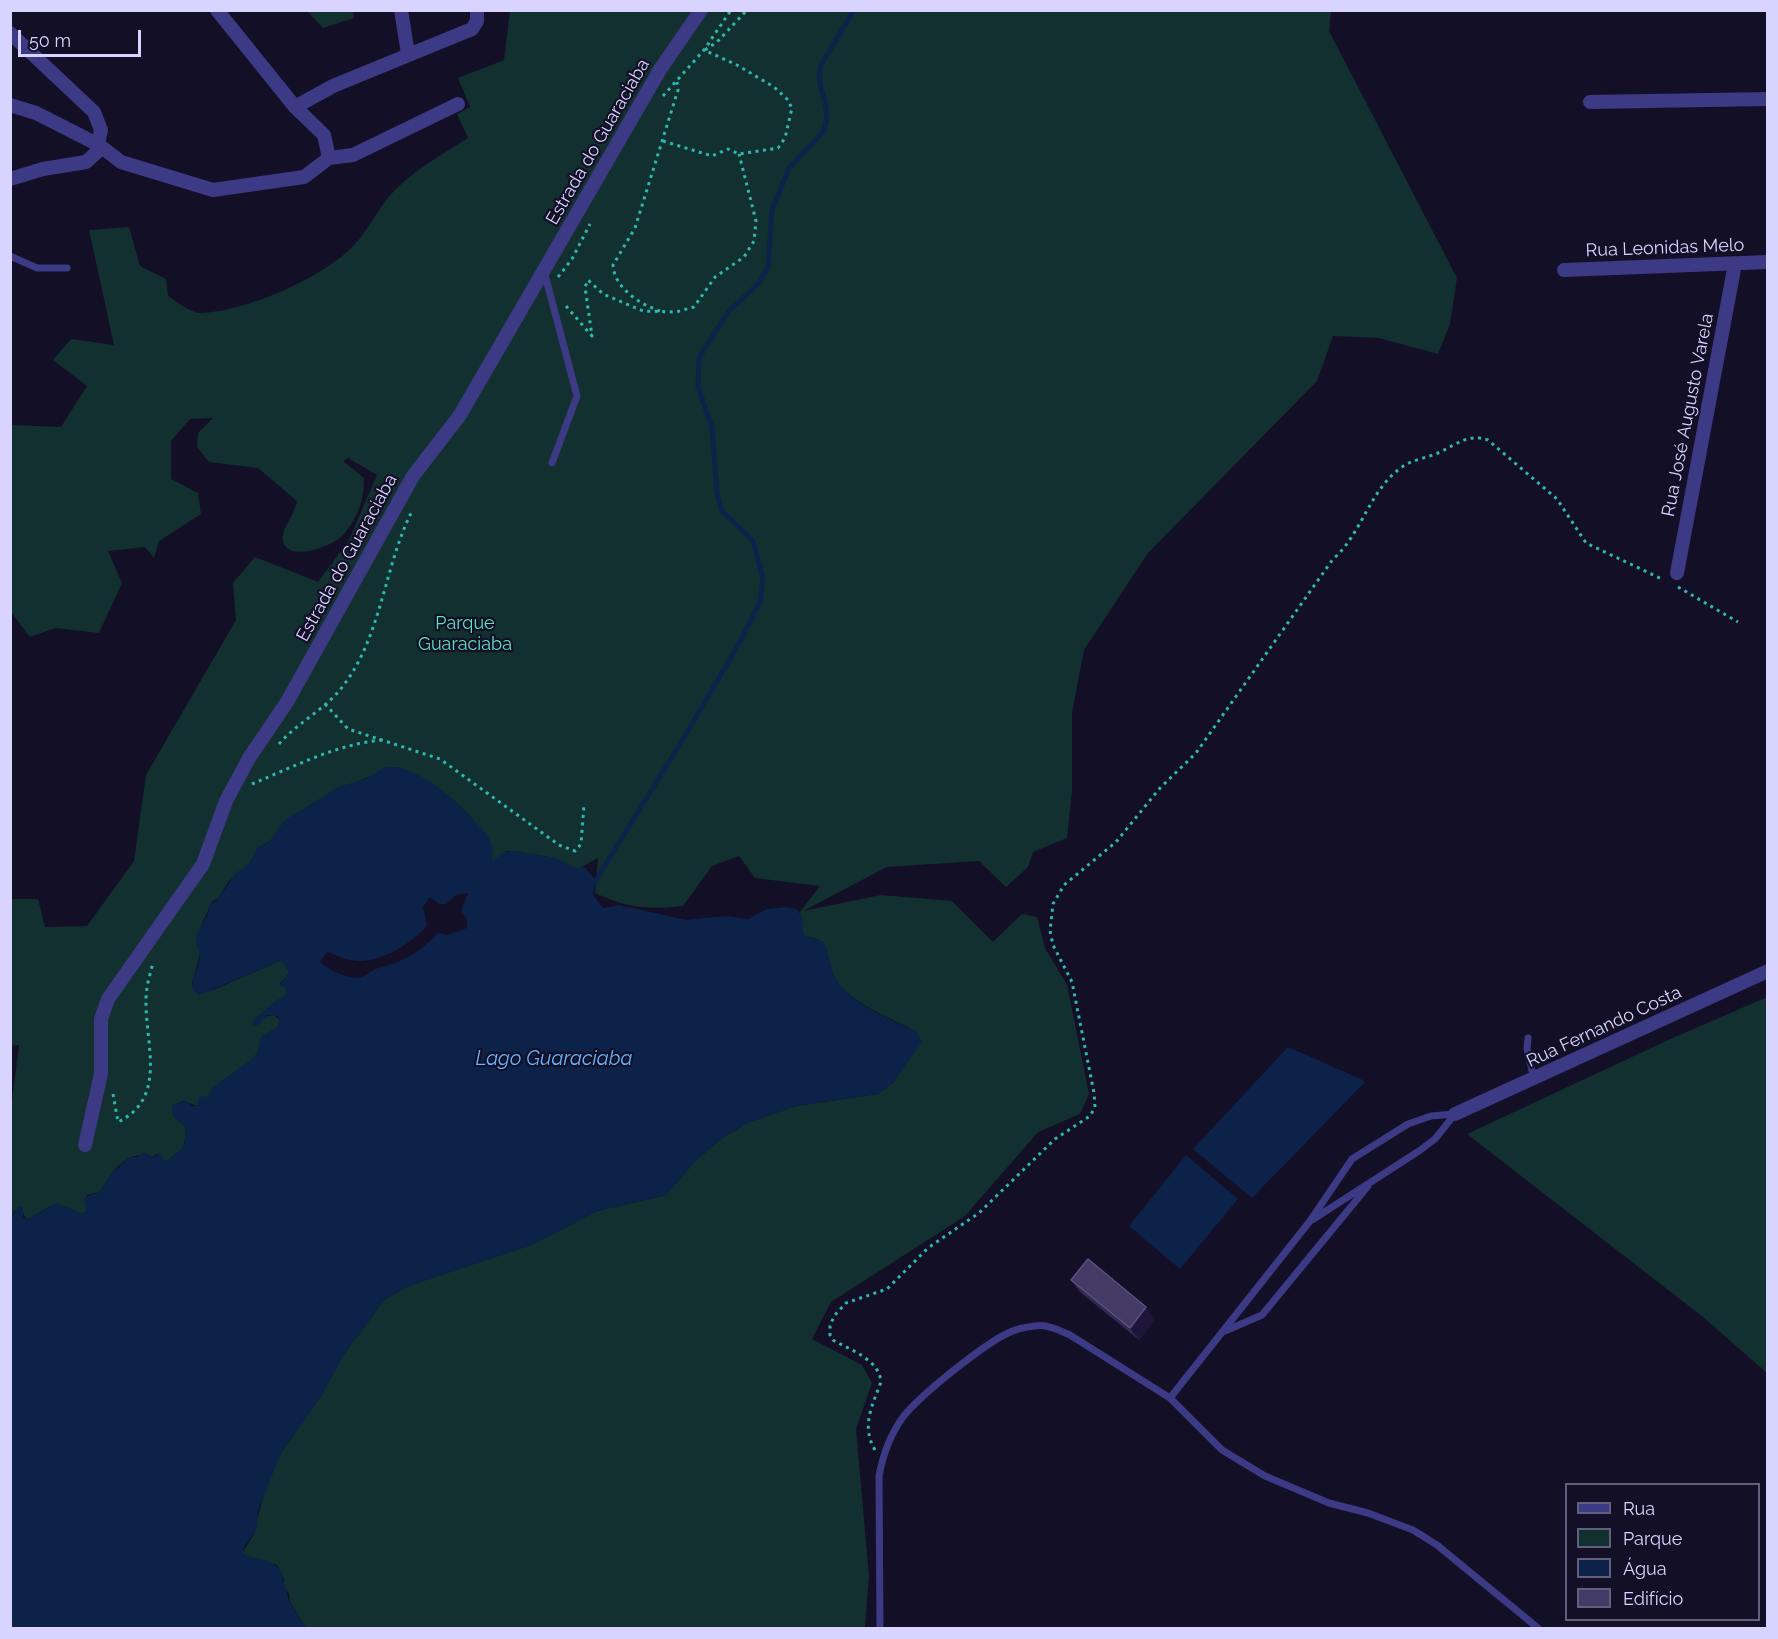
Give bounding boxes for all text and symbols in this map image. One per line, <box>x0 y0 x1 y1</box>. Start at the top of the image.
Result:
scale bar <box>21 18 144 56</box>
text: 50 m <box>29 30 71 51</box>
street label: Estrada do Guaraciaba <box>542 55 654 229</box>
street label: Rua Leonidas Melo <box>1585 234 1745 262</box>
street label: Rua José Augusto Varela <box>1658 312 1718 518</box>
street label: Estrada do Guaraciaba <box>292 471 402 645</box>
park label: Parque Guaraciaba <box>418 613 512 656</box>
street label: Rua Fernando Costa <box>1523 982 1685 1072</box>
water label: Lago Guaraciaba <box>475 1047 633 1071</box>
legend <box>1565 1483 1760 1621</box>
text: Rua <box>1623 1498 1655 1519</box>
text: Parque <box>1623 1528 1682 1549</box>
text: Água <box>1623 1558 1667 1579</box>
text: Edifício <box>1623 1588 1683 1609</box>

